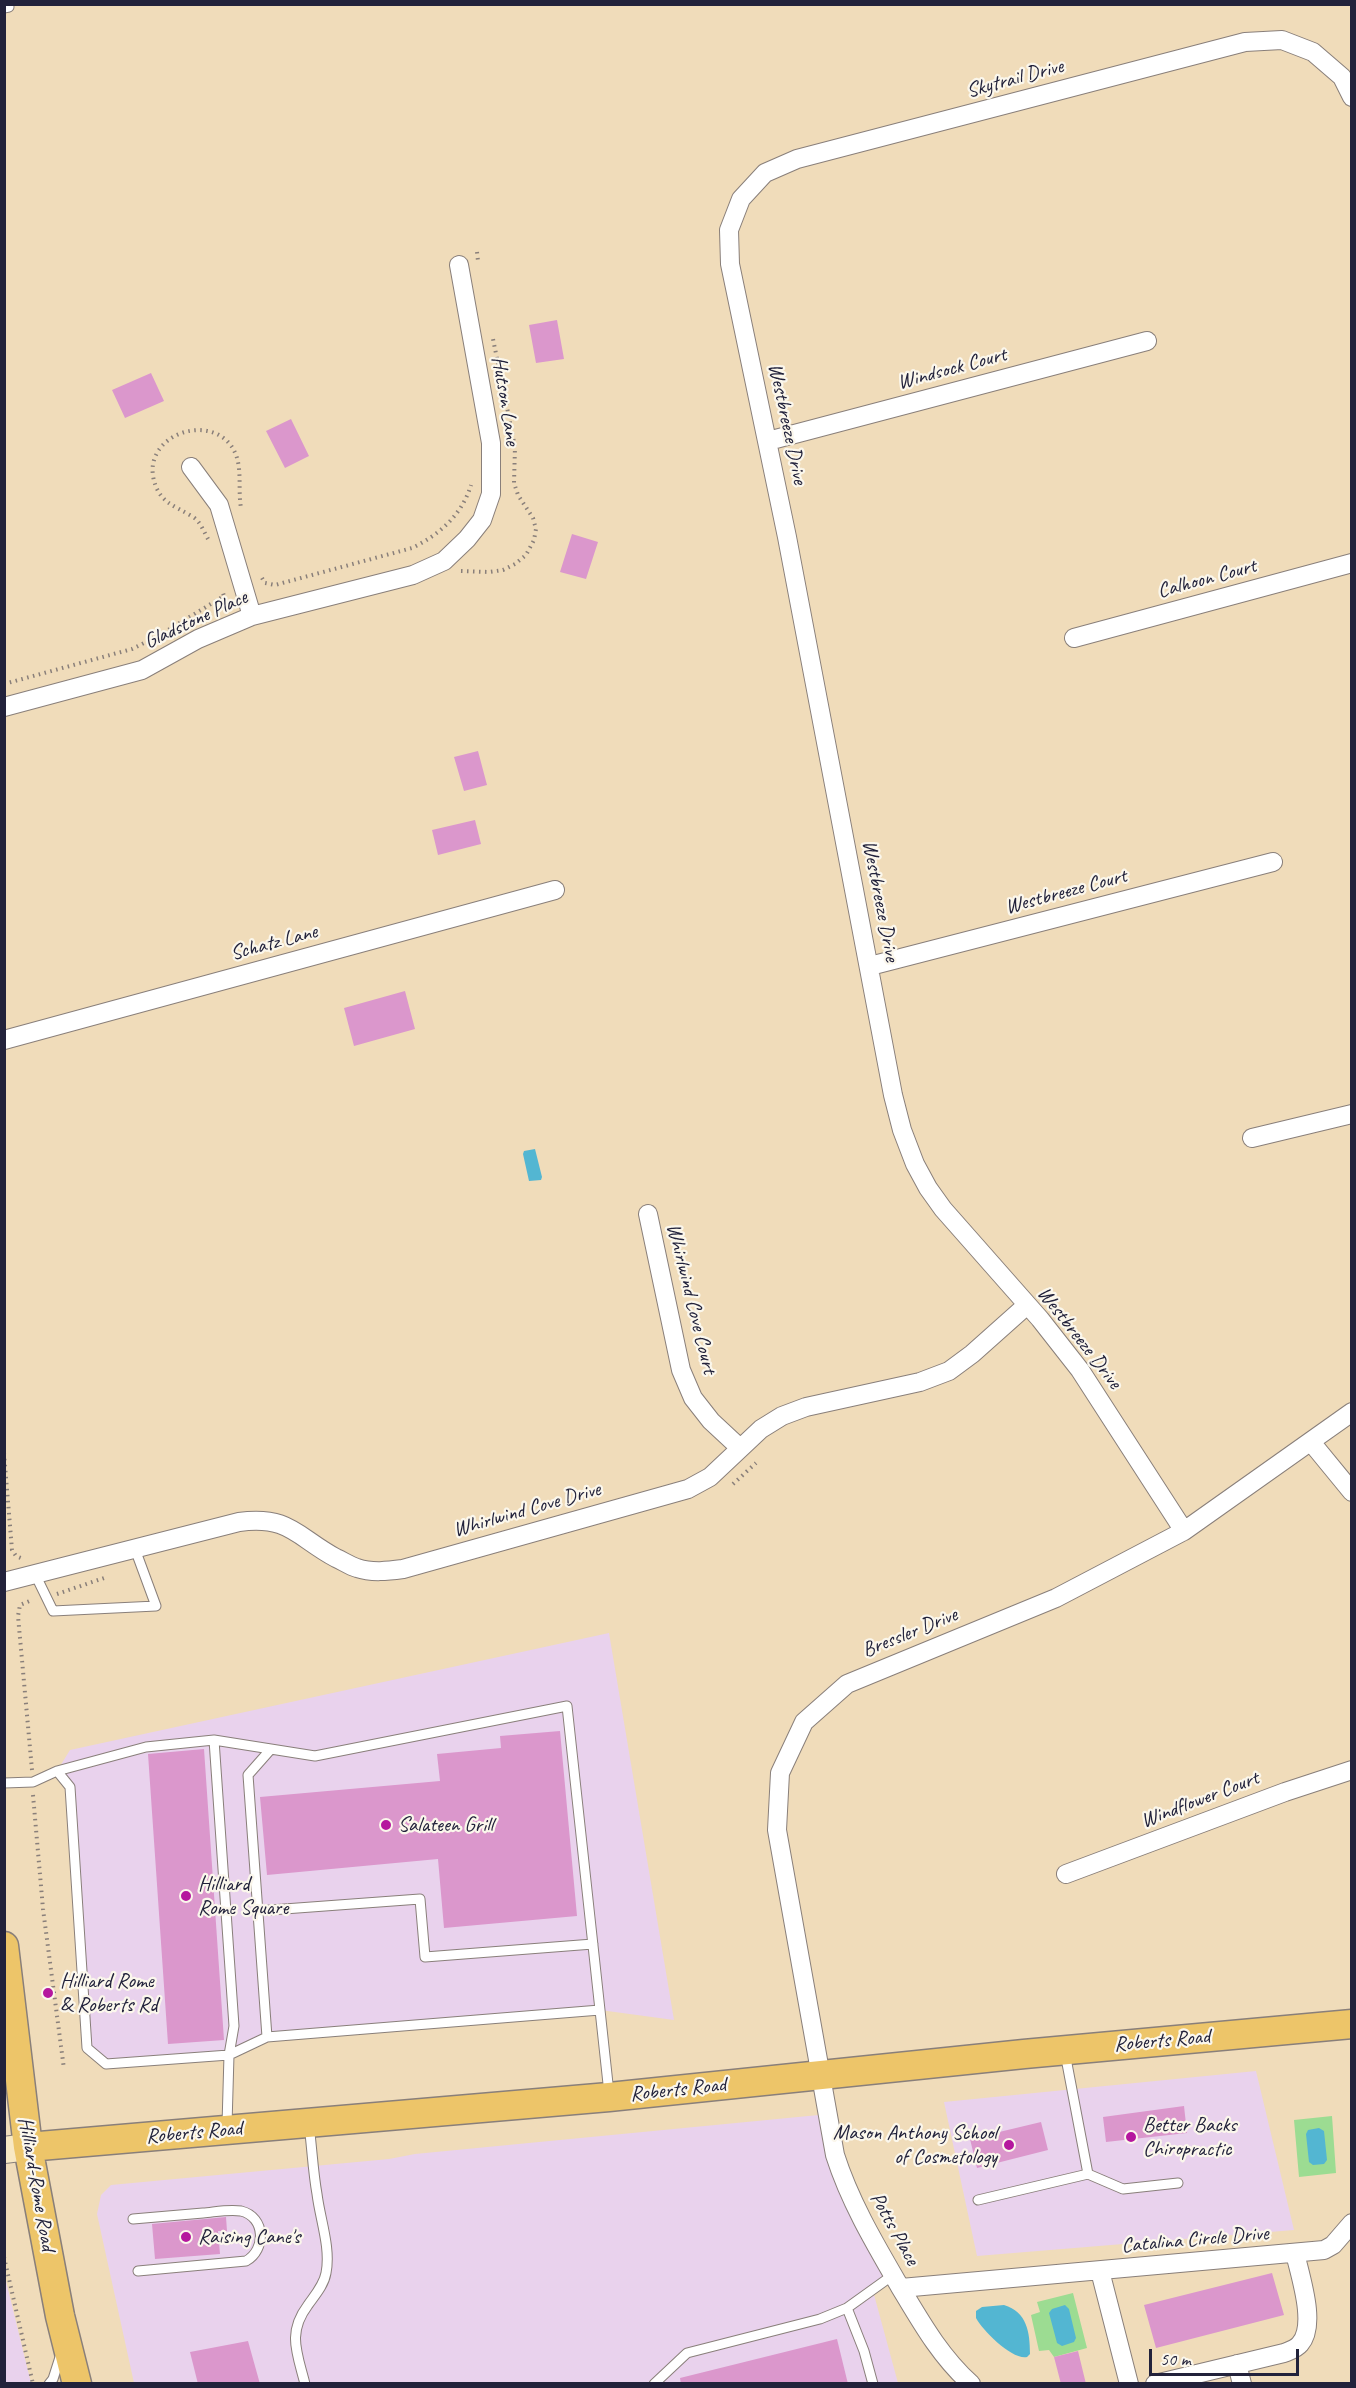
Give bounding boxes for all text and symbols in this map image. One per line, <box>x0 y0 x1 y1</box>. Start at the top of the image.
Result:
street label: Skytrail Drive <box>964 54 1066 104</box>
street label: Windsock Court <box>895 342 1009 396</box>
street label: Hutson Lane <box>486 355 524 447</box>
street label: Westbreeze Drive <box>762 361 812 487</box>
street label: Calhoon Court <box>1155 554 1259 604</box>
street label: Gladstone Place <box>140 585 252 655</box>
street label: Westbreeze Drive <box>856 838 904 964</box>
street label: Westbreeze Court <box>1002 864 1130 920</box>
street label: Schatz Lane <box>228 919 320 967</box>
street label: Whirlwind Cove Court <box>660 1221 722 1377</box>
street label: Westbreeze Drive <box>1031 1282 1127 1394</box>
street label: Whirlwind Cove Drive <box>450 1477 604 1543</box>
street label: Bressler Drive <box>859 1603 961 1663</box>
street label: Windflower Court <box>1137 1766 1263 1834</box>
place label: Salateen Grill <box>398 1812 493 1838</box>
marker: Salateen Grill <box>379 1818 393 1832</box>
place label: Hilliard Rome Square <box>198 1871 288 1921</box>
marker: Hilliard Rome Square <box>179 1889 193 1903</box>
place label: Hilliard Rome & Roberts Rd <box>60 1968 157 2018</box>
marker: Hilliard Rome & Roberts Rd <box>41 1986 55 2000</box>
street label: Roberts Road <box>1113 2024 1211 2058</box>
street label: Roberts Road <box>629 2072 727 2108</box>
place label: Better Backs Chiropractic <box>1143 2112 1236 2162</box>
street label: Hilliard-Rome Road <box>12 2115 60 2253</box>
street label: Roberts Road <box>145 2116 243 2150</box>
place label: Mason Anthony School of Cosmetology <box>833 2120 997 2170</box>
marker: Better Backs Chiropractic <box>1124 2130 1138 2144</box>
marker: Mason Anthony School of Cosmetology <box>1002 2138 1016 2152</box>
street label: Potts Place <box>864 2188 924 2270</box>
street label: Catalina Circle Drive <box>1120 2221 1270 2259</box>
place label: Raising Cane's <box>198 2224 300 2250</box>
marker: Raising Cane's <box>179 2230 193 2244</box>
scale bar <box>1152 2337 1302 2375</box>
text: 50 m <box>1160 2348 1191 2370</box>

